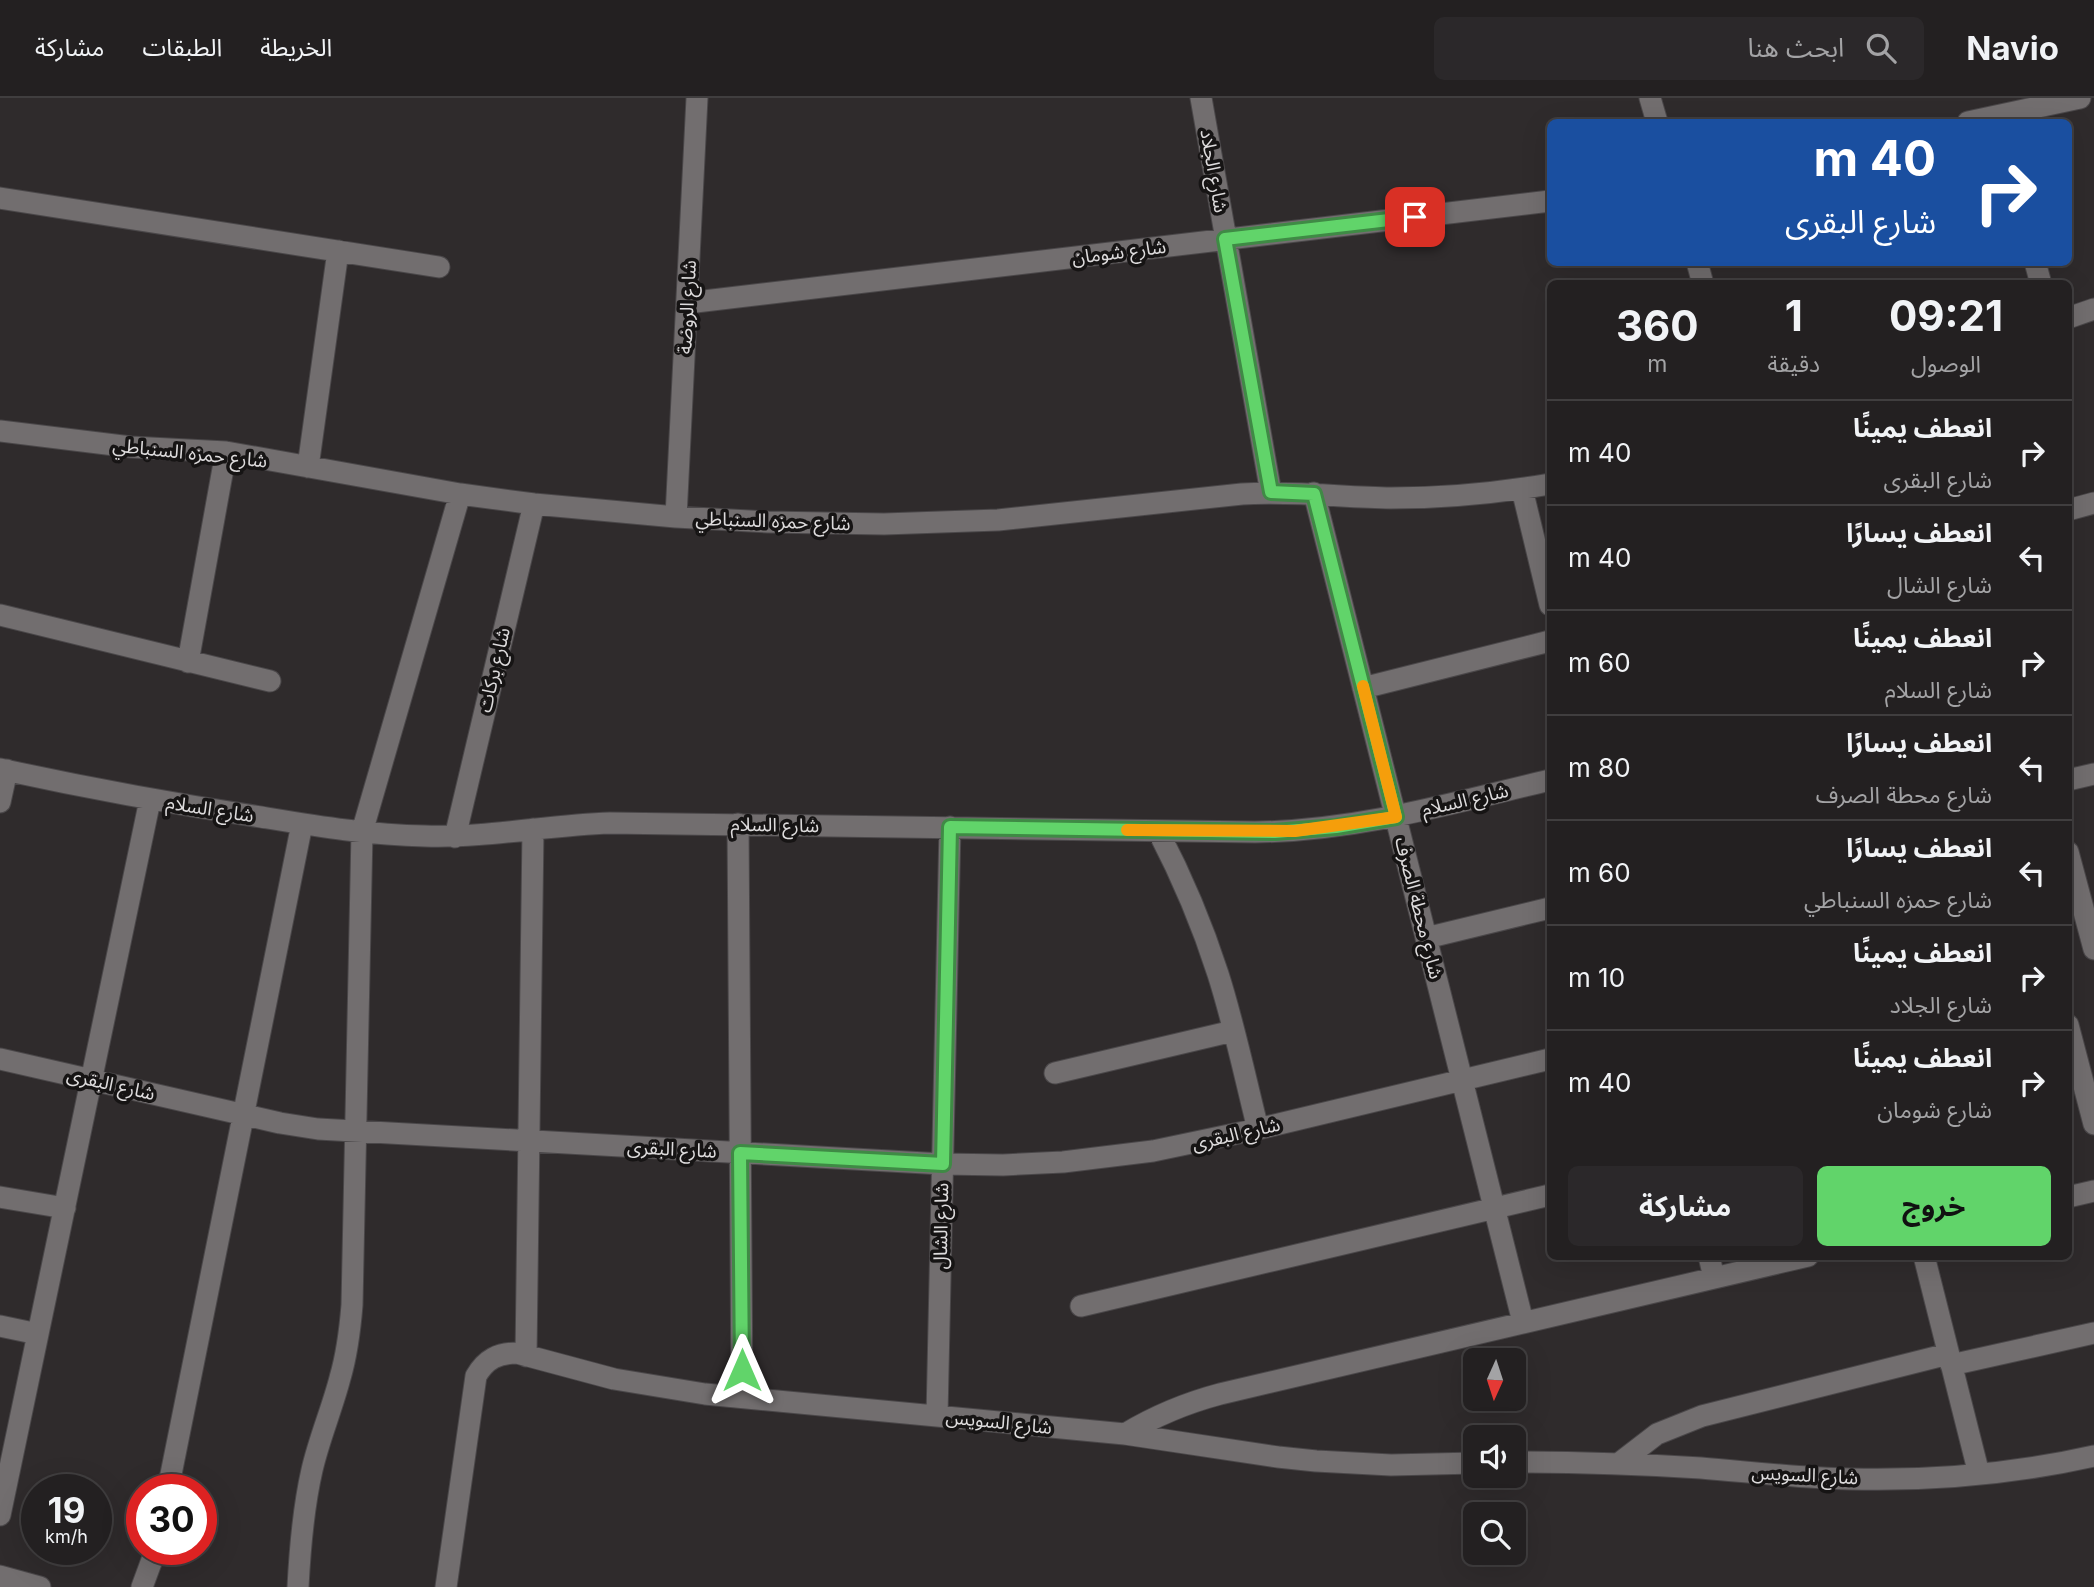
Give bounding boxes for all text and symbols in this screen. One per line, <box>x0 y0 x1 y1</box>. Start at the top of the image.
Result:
search box <box>1434 17 1924 80</box>
text: Navio <box>1966 28 2059 68</box>
icon: search <box>1862 29 1900 67</box>
text: ابحث هنا <box>1747 32 1844 63</box>
text: مشاركة <box>35 33 104 62</box>
text: الطبقات <box>142 33 222 62</box>
text: الخريطة <box>260 33 332 62</box>
street label: شارع الجلاد <box>1193 127 1233 215</box>
text: 40 m <box>1813 129 1936 188</box>
icon: right <box>1960 147 2051 238</box>
pin <box>1385 187 1445 247</box>
icon: arrive <box>1396 198 1434 236</box>
text: شارع البقرى <box>1785 202 1936 241</box>
street label: شارع شومان <box>1071 235 1168 271</box>
street label: شارع الروضة <box>673 259 703 355</box>
text: 1 <box>1785 290 1803 341</box>
text: 09:21 <box>1889 290 2003 341</box>
text: 360 <box>1616 300 1699 351</box>
text: m <box>1647 350 1667 378</box>
text: دقيقة <box>1768 350 1820 378</box>
text: الوصول <box>1911 350 1981 378</box>
text: انعطف يمينًا <box>1853 412 1992 443</box>
street label: شارع حمزه السنباطي <box>111 433 268 476</box>
icon: right <box>2013 434 2051 472</box>
text: 40 m <box>1568 437 1631 468</box>
text: شارع البقرى <box>1883 466 1992 494</box>
street label: شارع حمزه السنباطي <box>695 507 851 539</box>
text: انعطف يسارًا <box>1846 517 1992 548</box>
icon: left <box>2013 539 2051 577</box>
text: 40 m <box>1568 542 1631 573</box>
text: شارع الشال <box>1887 571 1992 599</box>
text: انعطف يمينًا <box>1853 622 1992 653</box>
street label: شارع بركات <box>473 625 517 715</box>
icon: right <box>2013 644 2051 682</box>
text: 60 m <box>1568 647 1631 678</box>
text: شارع السلام <box>1885 676 1992 704</box>
text: انعطف يسارًا <box>1846 727 1992 758</box>
icon: left <box>2013 749 2051 787</box>
text: 80 m <box>1568 752 1631 783</box>
street label: شارع السلام <box>1419 779 1511 824</box>
text: شارع محطة الصرف <box>1816 781 1992 809</box>
street label: شارع السلام <box>164 791 256 830</box>
street label: شارع السلام <box>730 813 819 840</box>
text: انعطف يسارًا <box>1846 832 1992 863</box>
street label: شارع محطة الصرف <box>1388 835 1448 982</box>
icon: left <box>2013 854 2051 892</box>
text: 60 m <box>1568 857 1631 888</box>
text: شارع حمزه السنباطي <box>1804 886 1992 914</box>
text: انعطف يمينًا <box>1853 937 1992 968</box>
icon: right <box>2013 959 2051 997</box>
text: 10 m <box>1568 962 1625 993</box>
text: شارع الجلاد <box>1890 991 1992 1019</box>
text: انعطف يمينًا <box>1853 1042 1992 1073</box>
street label: شارع البقرى <box>64 1063 157 1107</box>
icon: right <box>2013 1064 2051 1102</box>
text: 40 m <box>1568 1067 1631 1098</box>
text: شارع شومان <box>1877 1096 1992 1124</box>
street label: شارع البقرى <box>1190 1113 1283 1157</box>
street label: شارع البقرى <box>626 1135 717 1165</box>
button: مشاركة <box>1568 1166 1803 1246</box>
button: خروج <box>1817 1166 2051 1246</box>
street label: شارع الشال <box>929 1182 955 1270</box>
position arrow <box>705 1333 779 1407</box>
north arrow <box>1463 1348 1526 1410</box>
map controls <box>1463 1348 1526 1565</box>
street label: شارع السويس <box>945 1405 1053 1441</box>
button: sound <box>1463 1425 1526 1488</box>
street label: شارع السويس <box>1751 1461 1859 1491</box>
speed limit sign: 30 <box>126 1474 217 1565</box>
text: 19 <box>48 1489 85 1531</box>
button: search <box>1463 1502 1526 1565</box>
text: km/h <box>45 1526 88 1547</box>

